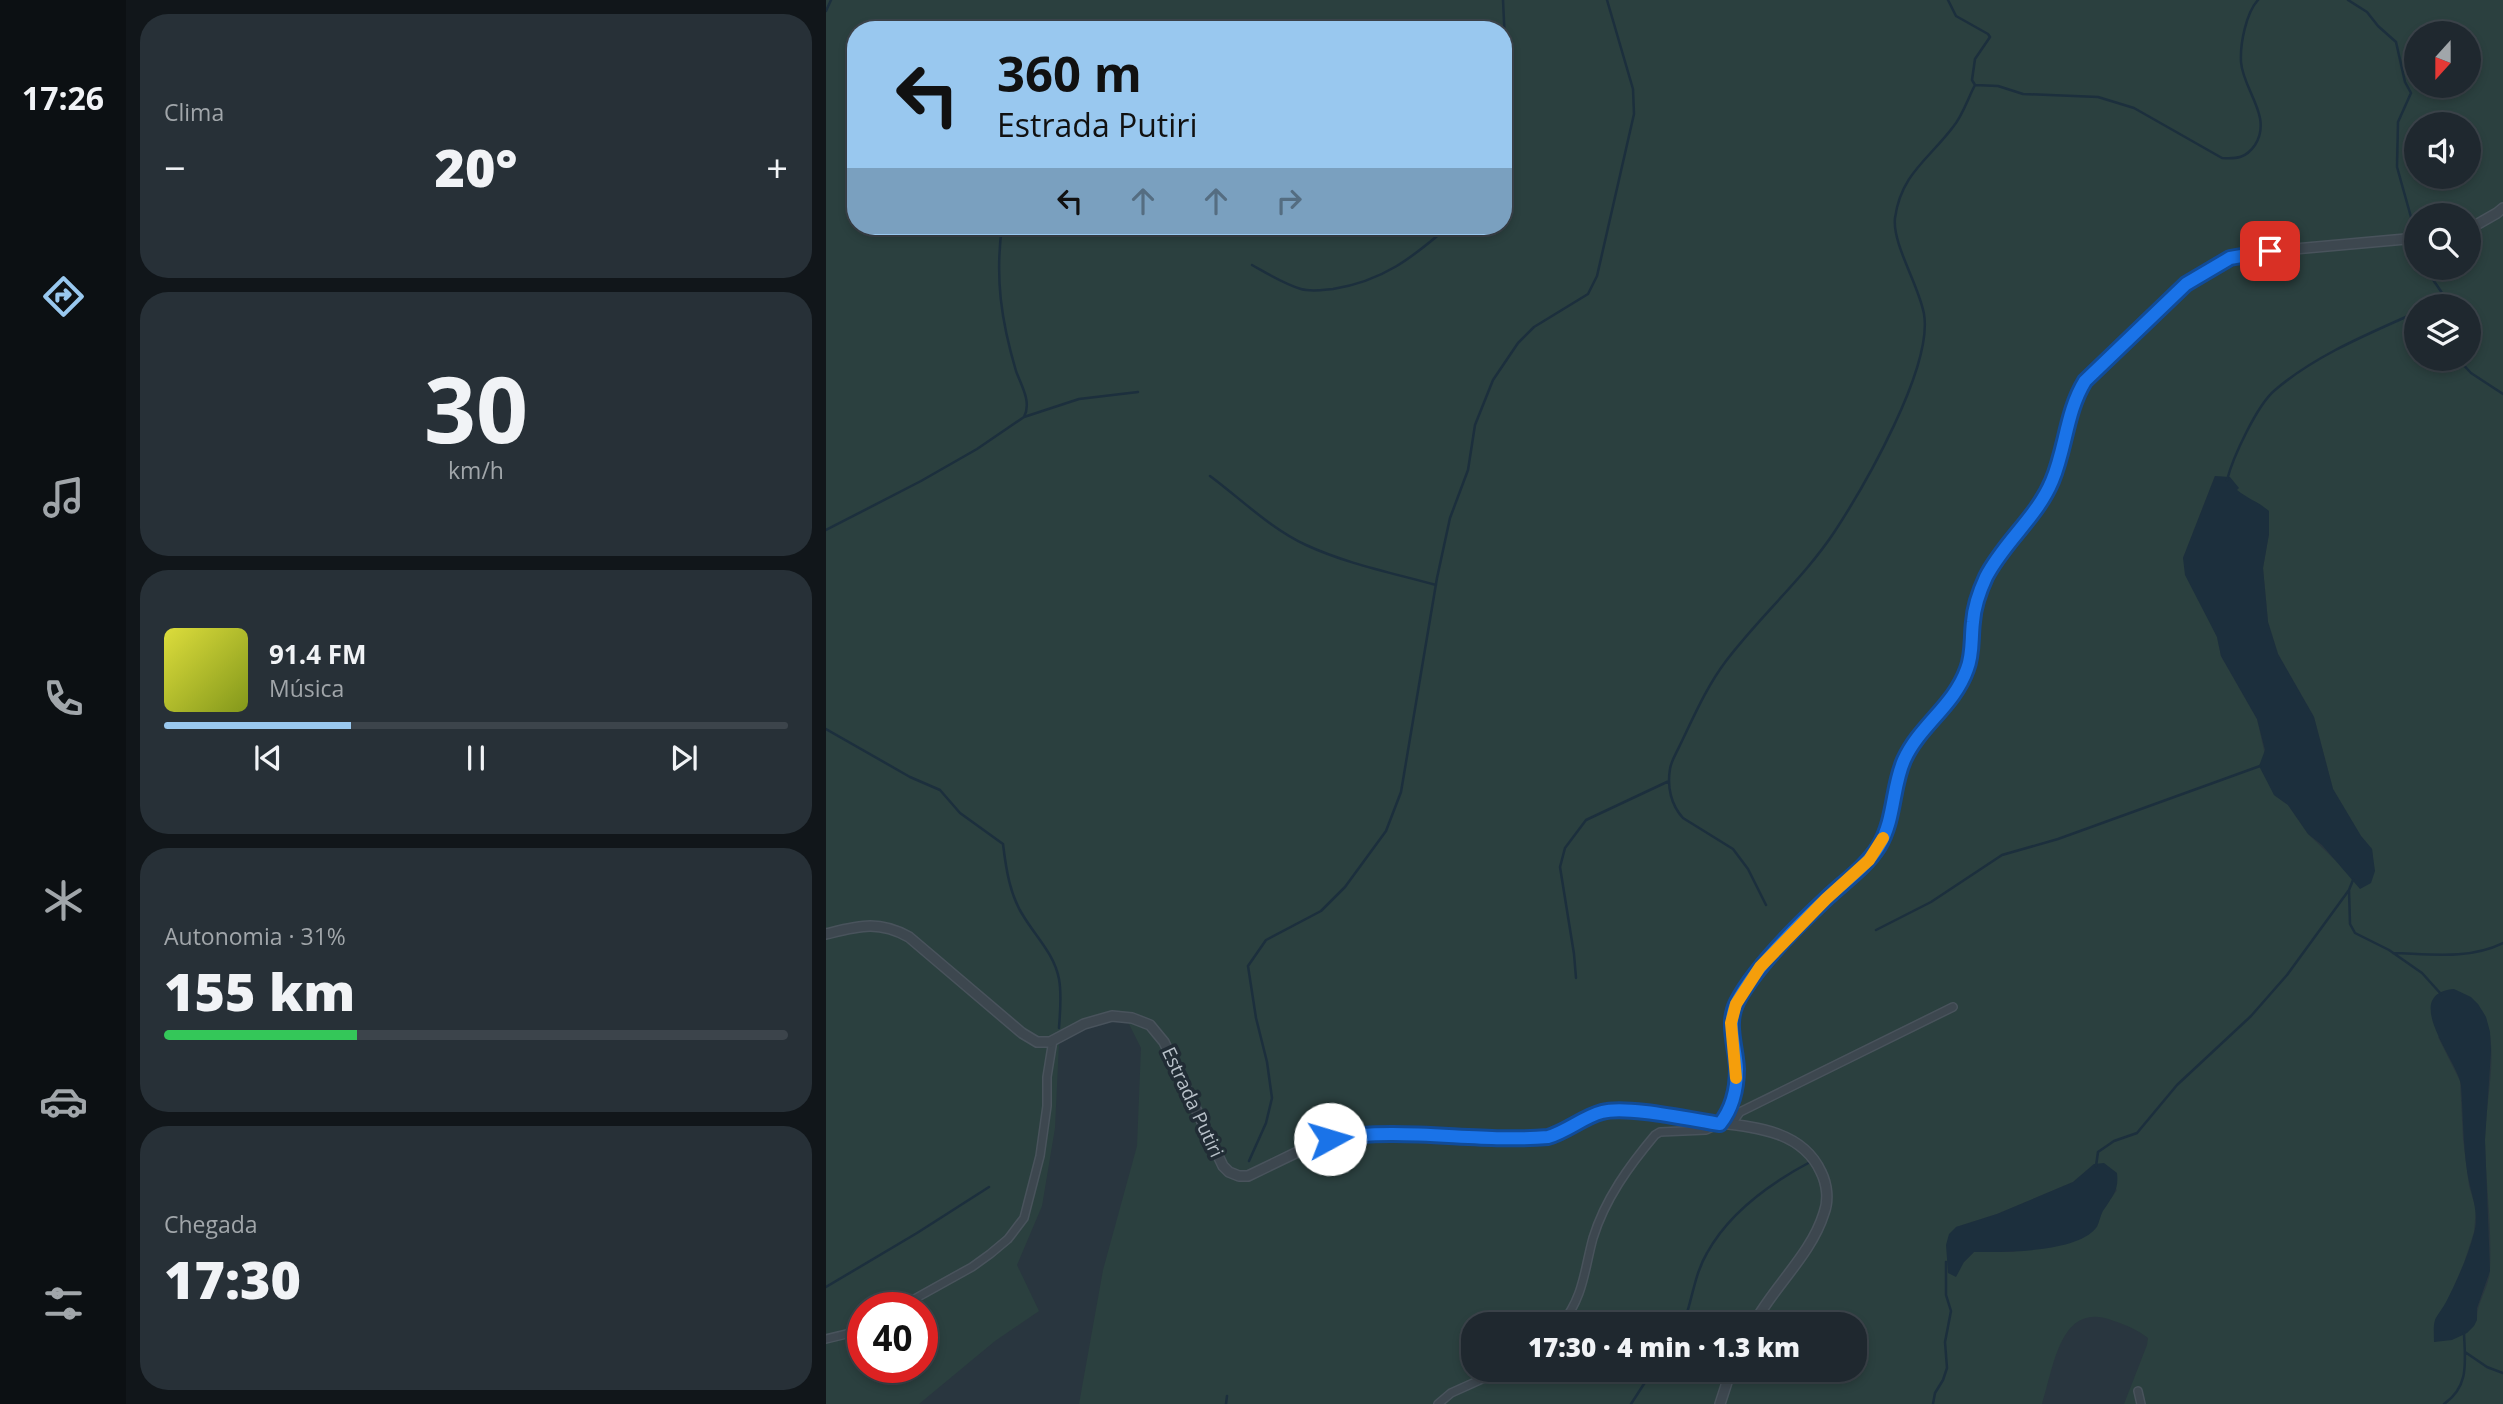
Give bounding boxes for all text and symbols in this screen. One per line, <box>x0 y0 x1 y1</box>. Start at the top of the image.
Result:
north arrow <box>2404 21 2482 98</box>
map controls <box>2404 21 2481 371</box>
text: 360 m <box>997 40 1142 106</box>
icon: left <box>882 49 973 140</box>
text: 17:26 <box>22 76 104 119</box>
text: Clima <box>164 96 224 128</box>
text: Estrada Putiri <box>997 103 1197 146</box>
button: sound <box>2404 112 2481 189</box>
text: 20° <box>435 131 517 202</box>
text: − <box>164 141 186 193</box>
text: + <box>766 141 788 193</box>
icon: left <box>1051 182 1089 220</box>
icon: ahead <box>1124 182 1162 220</box>
icon: ahead <box>1197 182 1235 220</box>
icon: right <box>1270 182 1308 220</box>
button: search <box>2404 203 2481 280</box>
pin <box>2240 221 2300 281</box>
icon: arrive <box>2251 232 2289 270</box>
icon: directions <box>39 272 88 321</box>
button: layers <box>2404 294 2481 371</box>
text: 30 <box>424 346 528 470</box>
text: km/h <box>448 454 504 486</box>
icon: music <box>39 473 88 522</box>
text: 91.4 FM <box>269 636 367 672</box>
text: Música <box>269 672 344 704</box>
icon: phone <box>39 674 88 723</box>
icon: previous <box>249 739 287 777</box>
icon: pause <box>457 739 495 777</box>
icon: next <box>665 739 703 777</box>
icon: climate <box>39 876 88 925</box>
text: Autonomia · 31% <box>164 920 346 952</box>
text: 155 km <box>164 955 355 1026</box>
street label: Estrada Putiri <box>1156 1043 1230 1161</box>
icon: car <box>39 1077 88 1126</box>
position arrow <box>1293 1102 1367 1176</box>
text: Chegada <box>164 1208 258 1240</box>
text: 17:30 <box>164 1243 301 1314</box>
icon: filters <box>39 1279 88 1328</box>
speed limit sign: 40 <box>847 1292 938 1383</box>
text: 17:30 · 4 min · 1.3 km <box>1528 1329 1800 1365</box>

